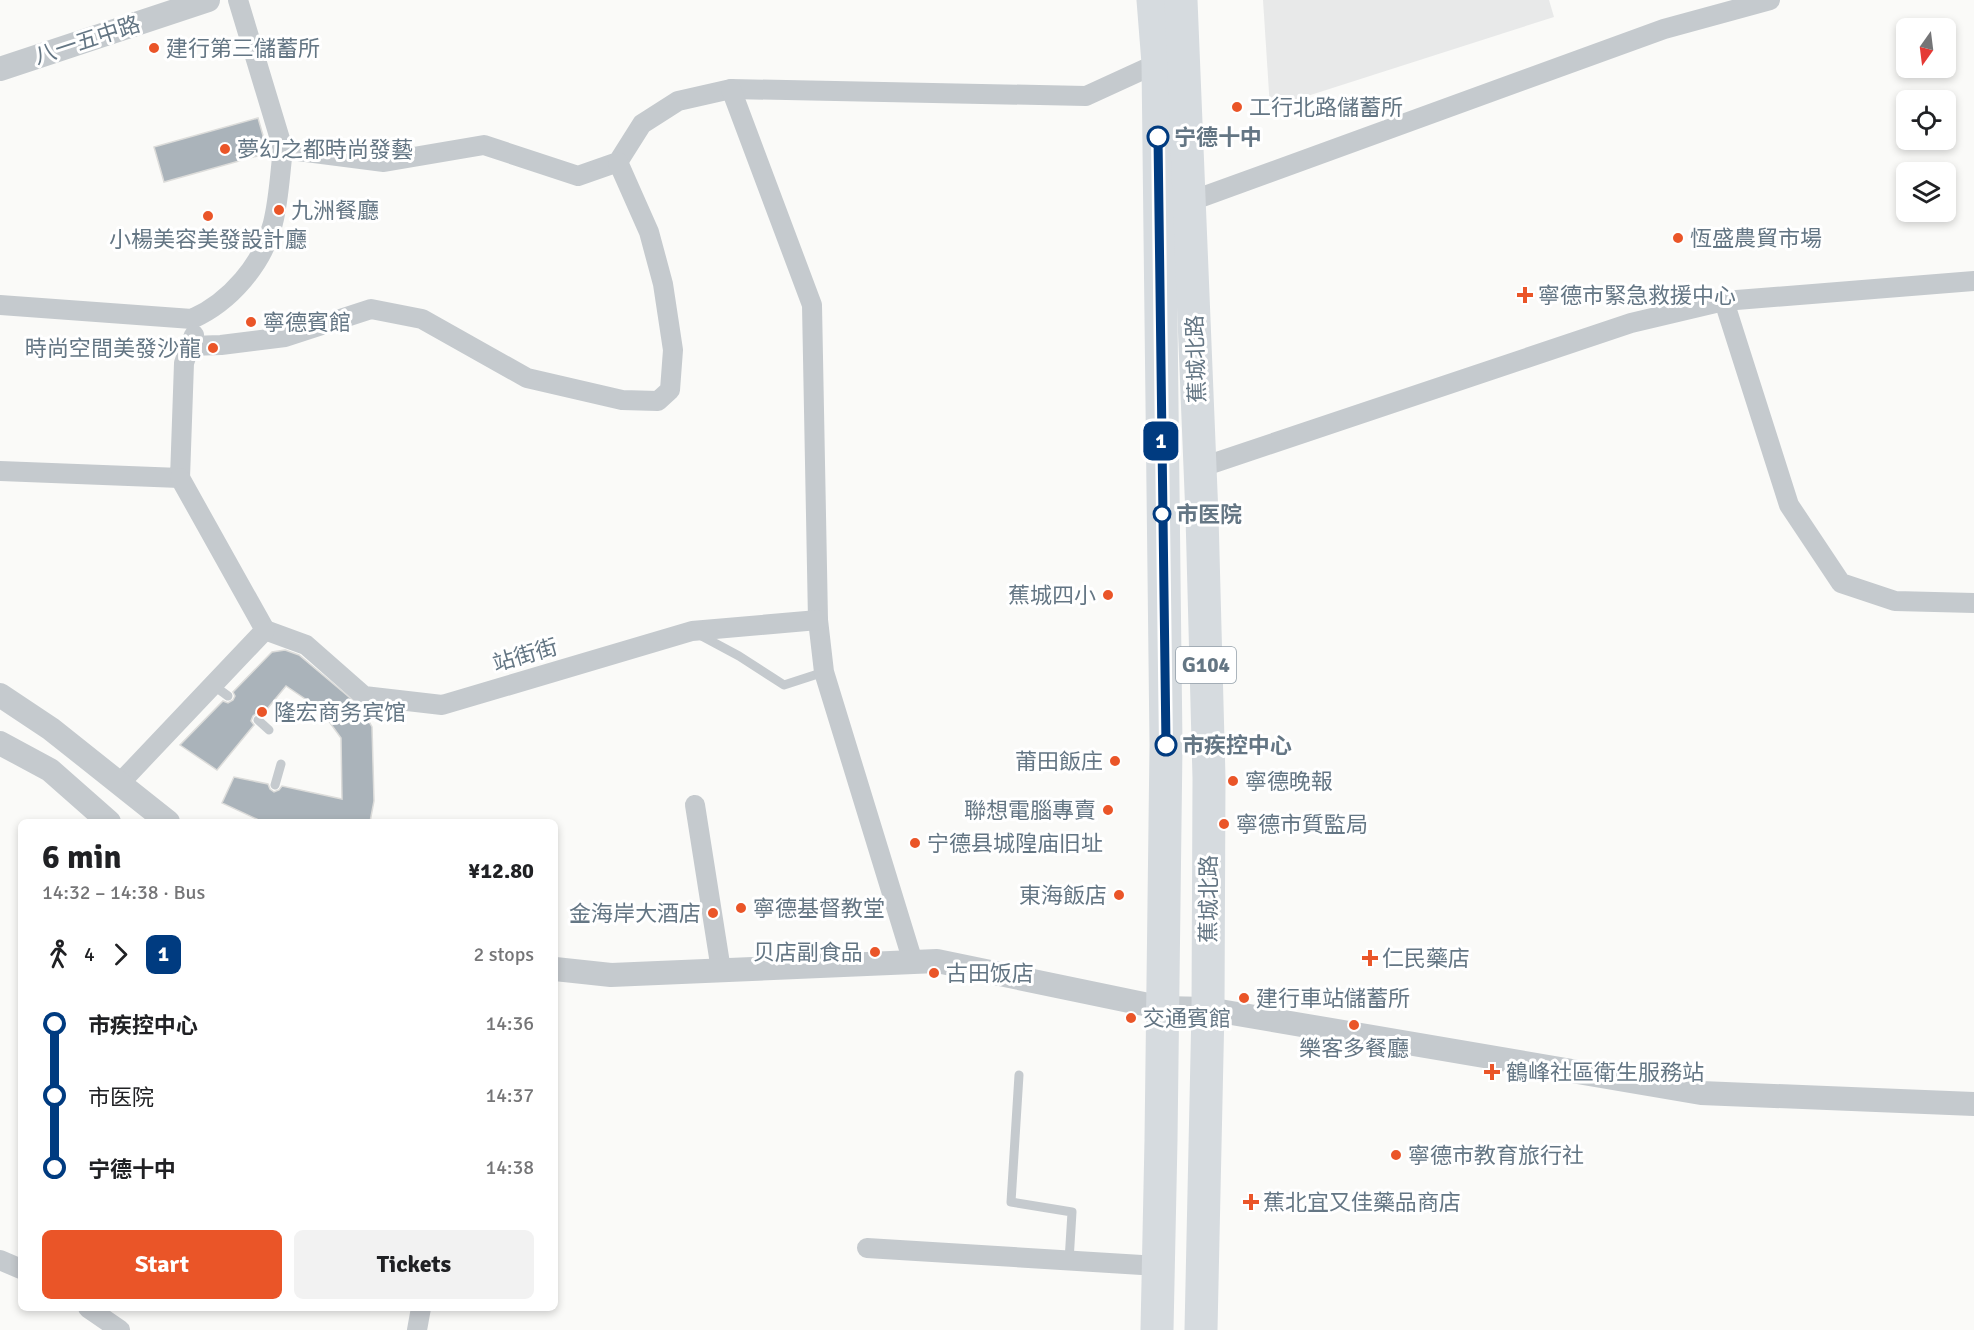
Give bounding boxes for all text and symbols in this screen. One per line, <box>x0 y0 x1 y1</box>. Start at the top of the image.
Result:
street label: 八一五中路 <box>31 10 143 70</box>
north arrow <box>1896 18 1956 78</box>
map controls <box>1896 18 1956 222</box>
place label: 建行第三儲蓄所 <box>166 35 320 62</box>
marker: 建行第三儲蓄所 <box>147 41 161 55</box>
button: locate <box>1896 90 1956 150</box>
place label: 工行北路儲蓄所 <box>1249 94 1403 121</box>
marker: 工行北路儲蓄所 <box>1230 100 1244 114</box>
place label: 宁德十中 <box>1174 124 1262 151</box>
marker: 宁德十中 <box>1147 126 1169 148</box>
place label: 夢幻之都時尚發藝 <box>237 136 413 163</box>
marker: 夢幻之都時尚發藝 <box>218 142 232 156</box>
button: layers <box>1896 162 1956 222</box>
place label: 九洲餐廳 <box>291 197 379 224</box>
marker: 九洲餐廳 <box>272 203 286 217</box>
marker: 小楊美容美發設計廳 <box>201 209 215 223</box>
place label: 恆盛農貿市場 <box>1690 225 1822 252</box>
place label: 小楊美容美發設計廳 <box>109 226 307 253</box>
marker: 恆盛農貿市場 <box>1671 231 1685 245</box>
place label: 寧德市緊急救援中心 <box>1538 282 1736 309</box>
marker: 寧德市緊急救援中心 <box>1516 286 1534 304</box>
place label: 寧德賓館 <box>263 309 351 336</box>
marker: 寧德賓館 <box>244 315 258 329</box>
street label: 蕉城北路 <box>1181 315 1211 403</box>
place label: 時尚空間美發沙龍 <box>25 335 201 362</box>
marker: 時尚空間美發沙龍 <box>206 341 220 355</box>
line badge: 1 <box>1142 422 1180 460</box>
text: 1 <box>1155 428 1167 454</box>
place label: 市医院 <box>1176 501 1242 528</box>
marker: 市医院 <box>1153 505 1171 523</box>
place label: 蕉城四小 <box>1008 582 1096 609</box>
marker: 蕉城四小 <box>1101 588 1115 602</box>
street label: 站街街 <box>490 633 560 677</box>
road number: G104 <box>1176 647 1236 683</box>
place label: 隆宏商务宾馆 <box>274 699 406 726</box>
marker: 隆宏商务宾馆 <box>255 705 269 719</box>
place label: 市疾控中心 <box>1182 732 1292 759</box>
marker: 市疾控中心 <box>1155 734 1177 756</box>
place label: 莆田飯庄 <box>1015 748 1103 775</box>
marker: 莆田飯庄 <box>1108 754 1122 768</box>
place label: 寧德晚報 <box>1245 768 1333 795</box>
marker: 寧德晚報 <box>1226 774 1240 788</box>
place label: 聯想電腦專賣 <box>964 797 1096 824</box>
marker: 聯想電腦專賣 <box>1101 803 1115 817</box>
place label: 寧德市質監局 <box>1236 811 1368 838</box>
marker: 寧德市質監局 <box>1217 817 1231 831</box>
place label: 宁德县城隍庙旧址 <box>927 830 1103 857</box>
marker: 宁德县城隍庙旧址 <box>908 836 922 850</box>
text: 6 min <box>42 837 122 878</box>
street label: 蕉城北路 <box>1195 855 1222 943</box>
text: ¥12.80 <box>468 857 534 884</box>
text: 14:32 – 14:38 · Bus <box>42 880 205 905</box>
place label: 東海飯店 <box>1019 882 1107 909</box>
marker: 東海飯店 <box>1112 888 1126 902</box>
place label: 寧德基督教堂 <box>753 895 885 922</box>
place label: 金海岸大酒店 <box>569 900 701 927</box>
marker: 寧德基督教堂 <box>734 901 748 915</box>
marker: 金海岸大酒店 <box>706 906 720 920</box>
icon: walk <box>42 938 75 971</box>
icon: forward <box>104 938 137 971</box>
place label: 贝店副食品 <box>753 939 863 966</box>
text: 1 <box>158 941 169 967</box>
text: 4 <box>84 942 95 967</box>
text: 2 stops <box>473 942 534 967</box>
marker: 贝店副食品 <box>868 945 882 959</box>
place label: 仁民藥店 <box>1382 945 1470 972</box>
marker: 仁民藥店 <box>1363 951 1377 965</box>
place label: 古田饭店 <box>946 960 1034 987</box>
marker: 古田饭店 <box>927 966 941 980</box>
place label: 建行車站儲蓄所 <box>1256 985 1410 1012</box>
marker: 建行車站儲蓄所 <box>1237 991 1251 1005</box>
place label: 交通賓館 <box>1143 1005 1231 1032</box>
text: 14:36 <box>485 1011 534 1036</box>
marker: 交通賓館 <box>1124 1011 1138 1025</box>
text: 市疾控中心 <box>88 1012 198 1039</box>
marker: 樂客多餐廳 <box>1347 1018 1361 1032</box>
place label: 樂客多餐廳 <box>1299 1035 1409 1062</box>
place label: 鶴峰社區衛生服務站 <box>1506 1059 1704 1086</box>
marker: 鶴峰社區衛生服務站 <box>1483 1063 1501 1081</box>
text: 14:37 <box>485 1083 534 1108</box>
text: 市医院 <box>88 1084 154 1111</box>
place label: 寧德市教育旅行社 <box>1408 1142 1584 1169</box>
marker: 寧德市教育旅行社 <box>1389 1148 1403 1162</box>
text: 14:38 <box>485 1155 534 1180</box>
text: 宁德十中 <box>88 1156 176 1183</box>
place label: 蕉北宜又佳藥品商店 <box>1263 1189 1461 1216</box>
marker: 蕉北宜又佳藥品商店 <box>1244 1195 1258 1209</box>
button: Start <box>42 1230 282 1299</box>
button: Tickets <box>294 1230 534 1299</box>

